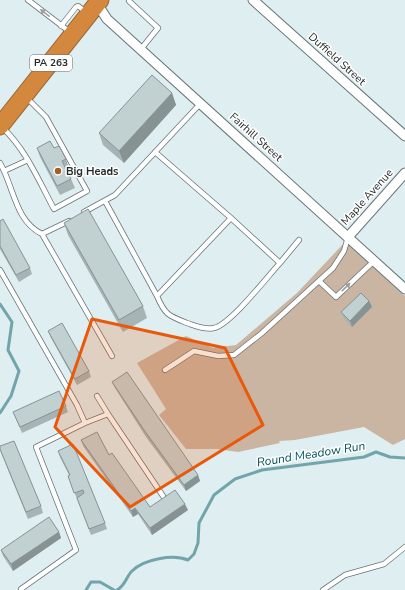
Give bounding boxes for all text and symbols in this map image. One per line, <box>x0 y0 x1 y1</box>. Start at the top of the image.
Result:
one-way arrow <box>39 9 50 17</box>
street label: Duffield Street <box>305 29 369 89</box>
road number: PA 263 <box>30 55 72 71</box>
street label: Fairhill Street <box>226 109 286 165</box>
place label: Big Heads <box>66 164 118 179</box>
marker: Big Heads <box>53 166 63 176</box>
street label: Maple Avenue <box>338 166 396 228</box>
one-way arrow <box>341 282 351 292</box>
water label: Round Meadow Run <box>256 438 367 470</box>

